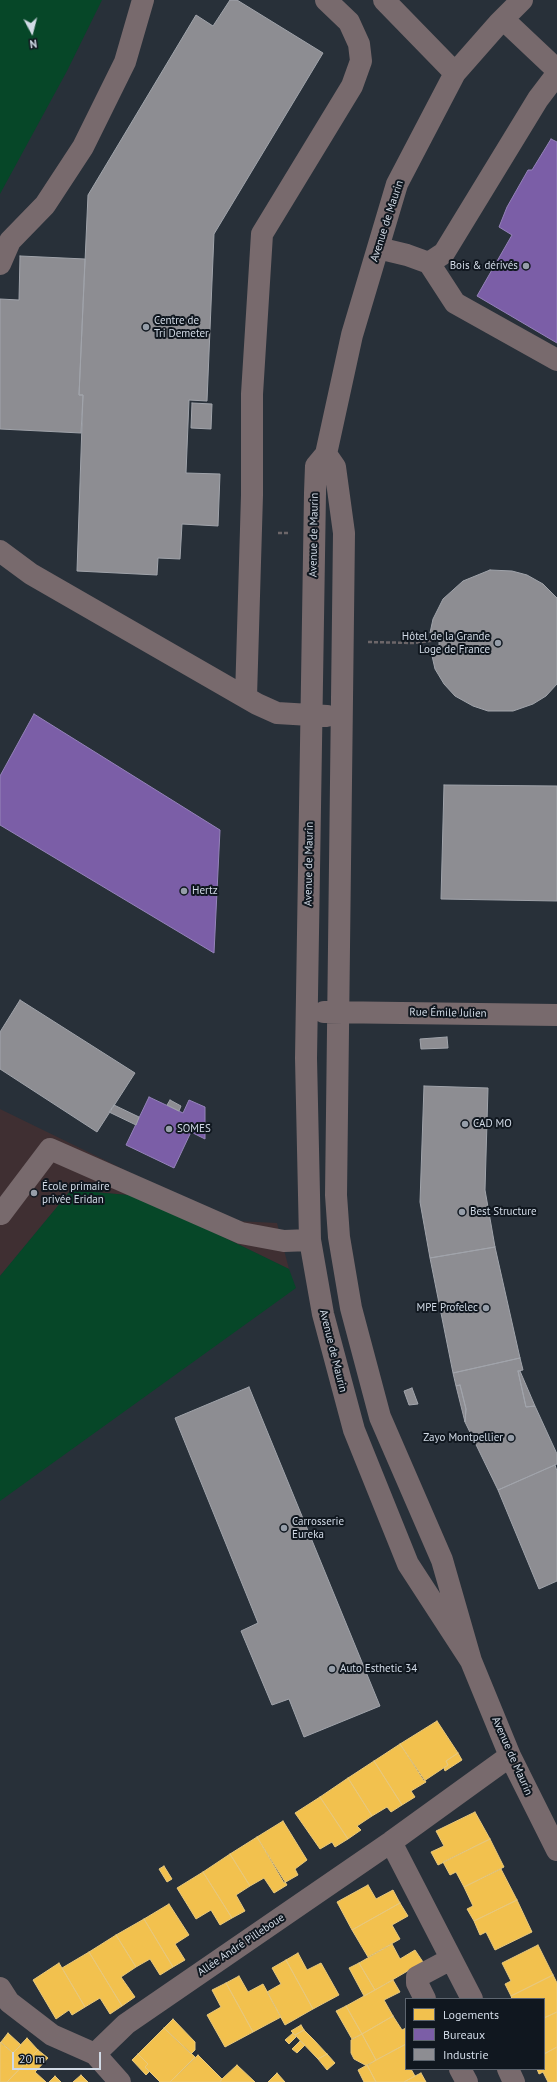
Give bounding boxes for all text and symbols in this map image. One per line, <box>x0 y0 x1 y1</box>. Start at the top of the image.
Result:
north arrow <box>12 12 52 52</box>
text: N <box>29 37 38 51</box>
street label: Avenue de Maurin <box>368 179 406 263</box>
place label: Bois & dérivés <box>450 259 518 273</box>
marker: Bois & dérivés <box>521 261 531 271</box>
place label: Centre de Tri Demeter <box>154 314 209 340</box>
marker: Centre de Tri Demeter <box>141 322 151 332</box>
street label: Avenue de Maurin <box>307 493 321 577</box>
place label: Hôtel de la Grande Loge de France <box>402 630 490 656</box>
marker: Hôtel de la Grande Loge de France <box>493 638 503 648</box>
street label: Avenue de Maurin <box>302 822 316 906</box>
place label: Hertz <box>192 884 218 898</box>
marker: Hertz <box>179 886 189 896</box>
street label: Rue Émile Julien <box>409 1006 487 1020</box>
place label: CAD MO <box>473 1117 512 1131</box>
marker: CAD MO <box>460 1119 470 1129</box>
place label: SOMES <box>177 1122 211 1136</box>
marker: SOMES <box>164 1124 174 1134</box>
place label: École primaire privée Eridan <box>42 1180 110 1206</box>
marker: École primaire privée Eridan <box>29 1188 39 1198</box>
place label: Best Structure <box>470 1205 536 1219</box>
marker: Best Structure <box>457 1207 467 1217</box>
place label: MPE Profelec <box>416 1301 478 1315</box>
marker: MPE Profelec <box>481 1303 491 1313</box>
street label: Avenue de Maurin <box>316 1308 350 1394</box>
place label: Zayo Montpellier <box>423 1431 503 1445</box>
marker: Zayo Montpellier <box>506 1433 516 1443</box>
place label: Carrosserie Eureka <box>292 1515 344 1541</box>
marker: Carrosserie Eureka <box>279 1523 289 1533</box>
place label: Auto Esthetic 34 <box>340 1662 417 1676</box>
marker: Auto Esthetic 34 <box>327 1664 337 1674</box>
street label: Avenue de Maurin <box>489 1715 535 1797</box>
street label: Allée André Pilleboue <box>195 1911 287 1979</box>
legend <box>405 1998 545 2070</box>
text: Logements <box>443 2007 499 2022</box>
text: Bureaux <box>443 2027 485 2042</box>
scale bar <box>14 2044 103 2070</box>
text: Industrie <box>443 2047 489 2062</box>
text: 20 m <box>19 2051 45 2066</box>

